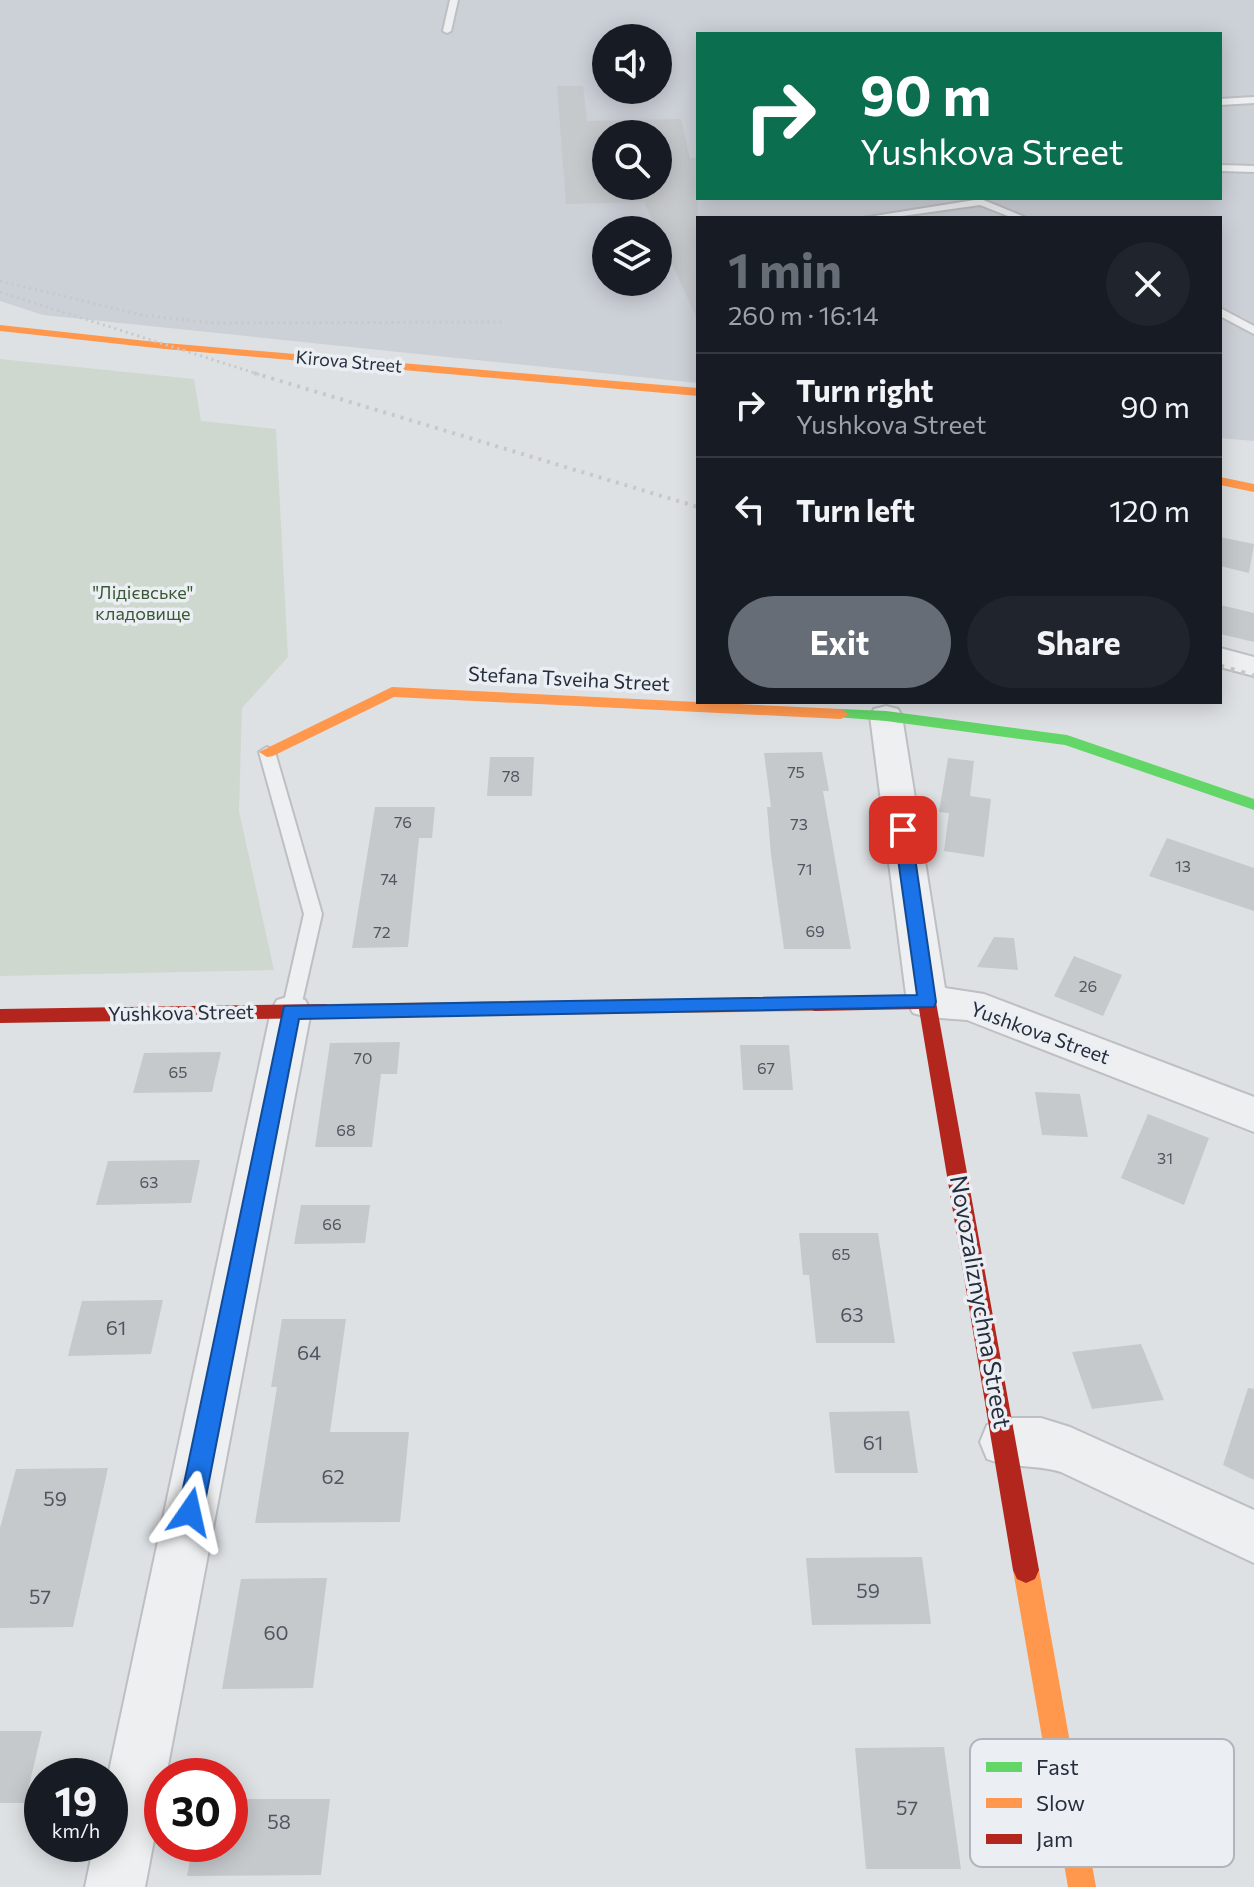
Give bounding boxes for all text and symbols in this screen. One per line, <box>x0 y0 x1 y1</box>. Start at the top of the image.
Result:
map controls <box>592 24 672 296</box>
button: sound <box>592 24 672 104</box>
text: 90 m <box>860 59 991 128</box>
icon: right <box>728 64 832 168</box>
button: search <box>592 120 672 200</box>
text: Yushkova Street <box>860 128 1123 172</box>
button: layers <box>592 216 672 296</box>
text: 1 min <box>728 239 842 298</box>
button: close <box>1106 242 1190 326</box>
text: 260 m · 16:14 <box>728 299 879 330</box>
street label: Kirova Street <box>295 345 403 377</box>
text: Turn right <box>796 371 933 408</box>
icon: right <box>728 383 772 427</box>
text: 90 m <box>1120 387 1190 424</box>
text: Yushkova Street <box>796 408 986 439</box>
icon: left <box>728 487 772 531</box>
text: Turn left <box>796 491 915 528</box>
text: 120 m <box>1109 491 1190 528</box>
park label: "Лідієвське" кладовище <box>92 581 194 624</box>
button: Exit <box>728 596 951 688</box>
button: Share <box>967 596 1190 688</box>
street label: Stefana Tsveiha Street <box>468 661 671 695</box>
house number: 75 <box>787 762 805 781</box>
house number: 78 <box>502 766 520 785</box>
pin <box>869 796 937 864</box>
icon: arrive <box>881 808 925 852</box>
house number: 76 <box>394 812 412 831</box>
house number: 73 <box>790 814 808 833</box>
house number: 13 <box>1175 856 1191 875</box>
house number: 71 <box>797 859 813 878</box>
house number: 74 <box>380 869 398 888</box>
house number: 69 <box>805 921 825 940</box>
house number: 72 <box>373 922 391 941</box>
house number: 26 <box>1079 976 1097 995</box>
street label: Yushkova Street <box>967 996 1113 1068</box>
street label: Yushkova Street <box>108 999 254 1025</box>
house number: 70 <box>354 1048 372 1067</box>
house number: 67 <box>757 1058 775 1077</box>
house number: 65 <box>169 1062 187 1081</box>
house number: 68 <box>336 1120 356 1139</box>
house number: 31 <box>1157 1148 1173 1167</box>
house number: 63 <box>140 1172 158 1191</box>
street label: Novozaliznychna Street <box>945 1173 1018 1431</box>
house number: 66 <box>322 1214 342 1233</box>
house number: 65 <box>832 1244 850 1263</box>
house number: 63 <box>840 1302 864 1326</box>
house number: 61 <box>106 1315 126 1339</box>
house number: 64 <box>297 1340 321 1364</box>
house number: 61 <box>863 1430 883 1454</box>
house number: 62 <box>321 1464 345 1488</box>
position arrow <box>148 1470 232 1554</box>
house number: 59 <box>43 1486 67 1510</box>
house number: 59 <box>856 1578 880 1602</box>
house number: 57 <box>29 1584 51 1608</box>
house number: 60 <box>263 1620 289 1644</box>
legend <box>970 1739 1234 1867</box>
text: Fast <box>1036 1753 1079 1780</box>
speed limit sign: 30 <box>144 1758 248 1862</box>
text: 19 <box>55 1775 97 1824</box>
text: Slow <box>1036 1789 1085 1816</box>
house number: 57 <box>896 1795 918 1819</box>
house number: 58 <box>267 1809 291 1833</box>
text: km/h <box>52 1818 100 1842</box>
text: Jam <box>1036 1825 1073 1852</box>

